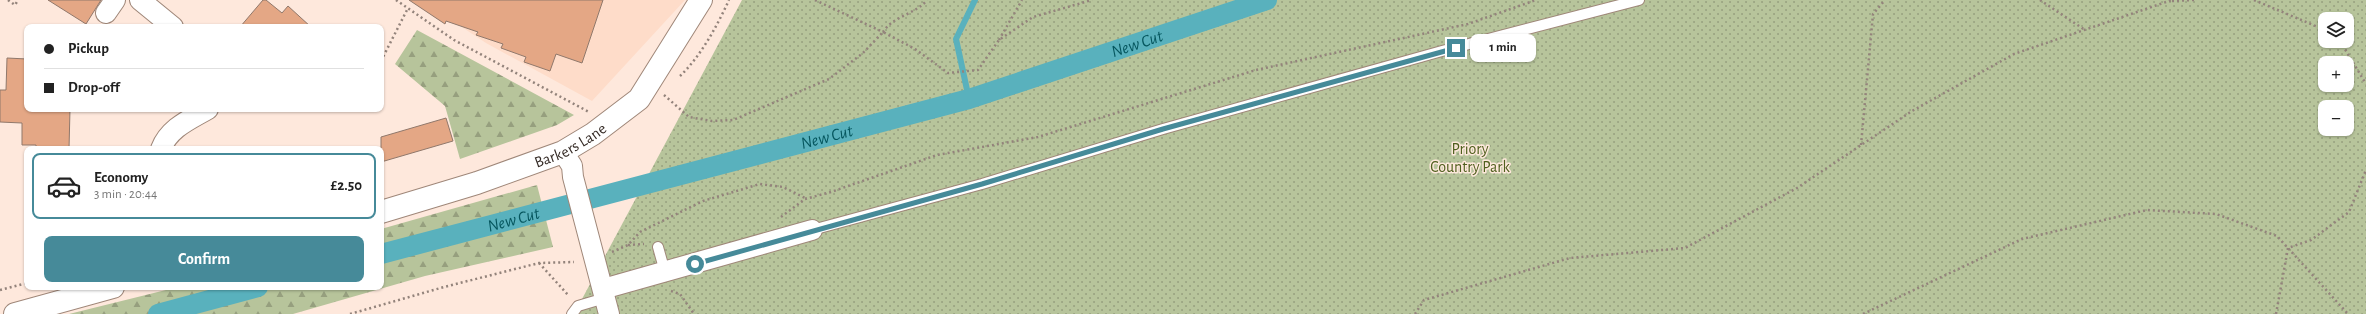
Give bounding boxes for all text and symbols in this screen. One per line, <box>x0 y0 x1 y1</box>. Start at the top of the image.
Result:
map controls <box>2318 12 2354 136</box>
button: layers <box>2318 12 2354 48</box>
water label: New Cut <box>1109 27 1165 60</box>
callout: 1 min <box>1470 34 1536 62</box>
route end <box>1447 39 1465 57</box>
text: Pickup <box>68 41 109 56</box>
text: 1 min <box>1489 41 1517 54</box>
button: + <box>2318 56 2354 92</box>
text: Drop-off <box>68 80 120 95</box>
button: − <box>2318 100 2354 136</box>
street label: Barkers Lane <box>532 120 609 171</box>
water label: New Cut <box>799 122 855 152</box>
park label: Priory Country Park <box>1430 141 1511 176</box>
icon: car <box>46 168 82 204</box>
text: Economy <box>94 170 148 185</box>
text: £2.50 <box>331 178 362 193</box>
text: 3 min · 20:44 <box>94 188 157 201</box>
water label: New Cut <box>486 204 542 235</box>
button: Confirm <box>44 236 364 282</box>
route start <box>686 255 704 273</box>

